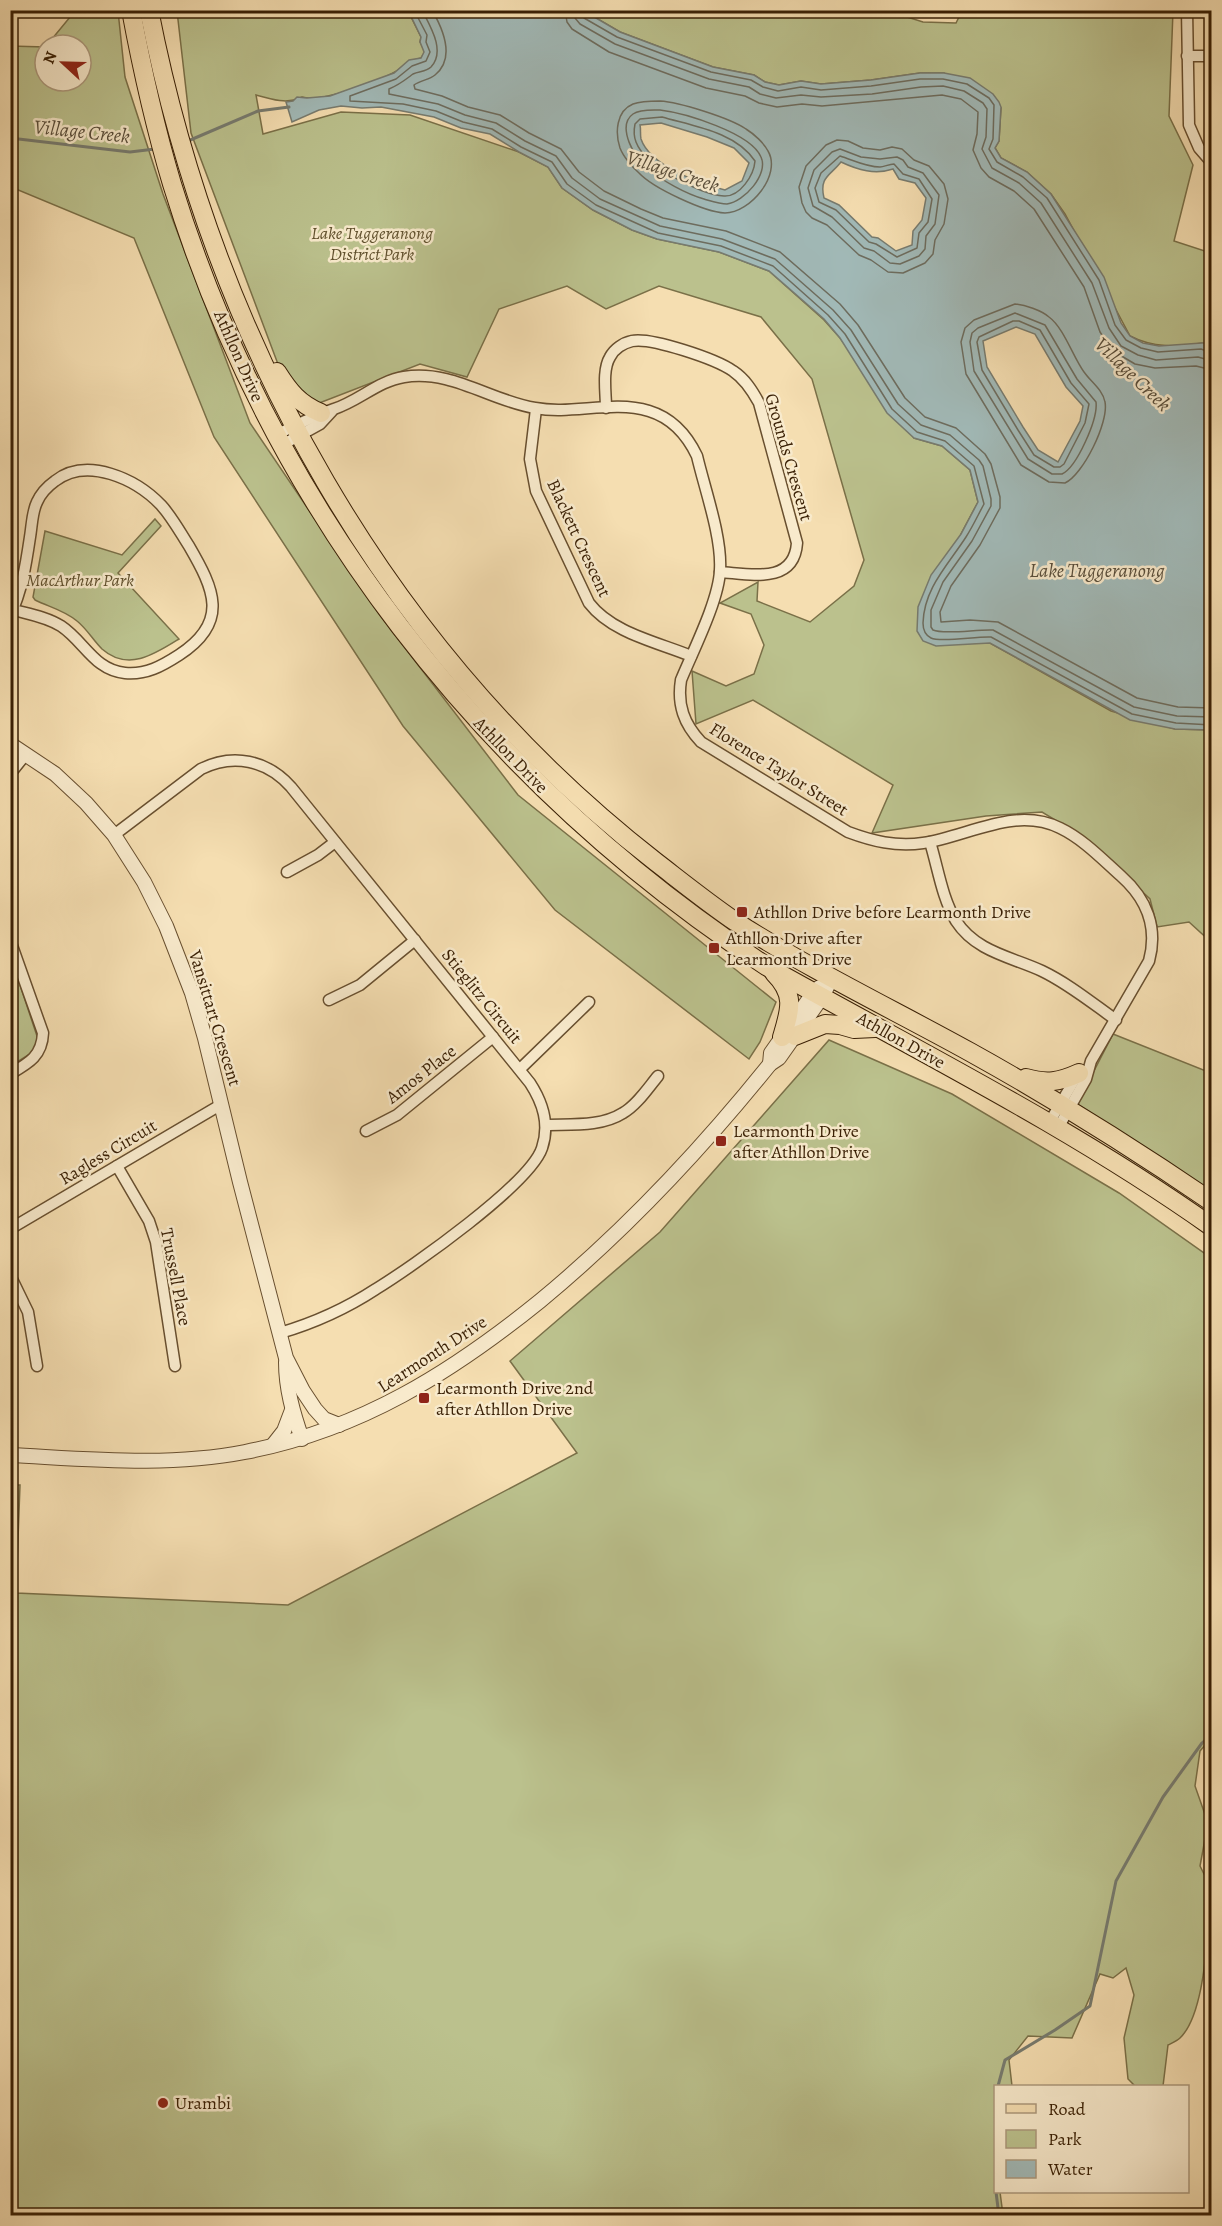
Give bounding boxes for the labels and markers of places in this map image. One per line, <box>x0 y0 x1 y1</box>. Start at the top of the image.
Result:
place label: Athllon Drive before Learmonth Drive <box>753 900 1031 924</box>
marker: Athllon Drive before Learmonth Drive <box>735 905 749 919</box>
place label: Athllon Drive after Learmonth Drive <box>725 926 862 971</box>
marker: Athllon Drive after Learmonth Drive <box>707 941 721 955</box>
place label: Learmonth Drive after Athllon Drive <box>733 1119 869 1164</box>
marker: Learmonth Drive after Athllon Drive <box>714 1134 728 1148</box>
place label: Learmonth Drive 2nd after Athllon Drive <box>436 1376 594 1421</box>
marker: Learmonth Drive 2nd after Athllon Drive <box>417 1391 431 1405</box>
place label: Urambi <box>175 2091 231 2115</box>
marker: Urambi <box>156 2096 170 2110</box>

